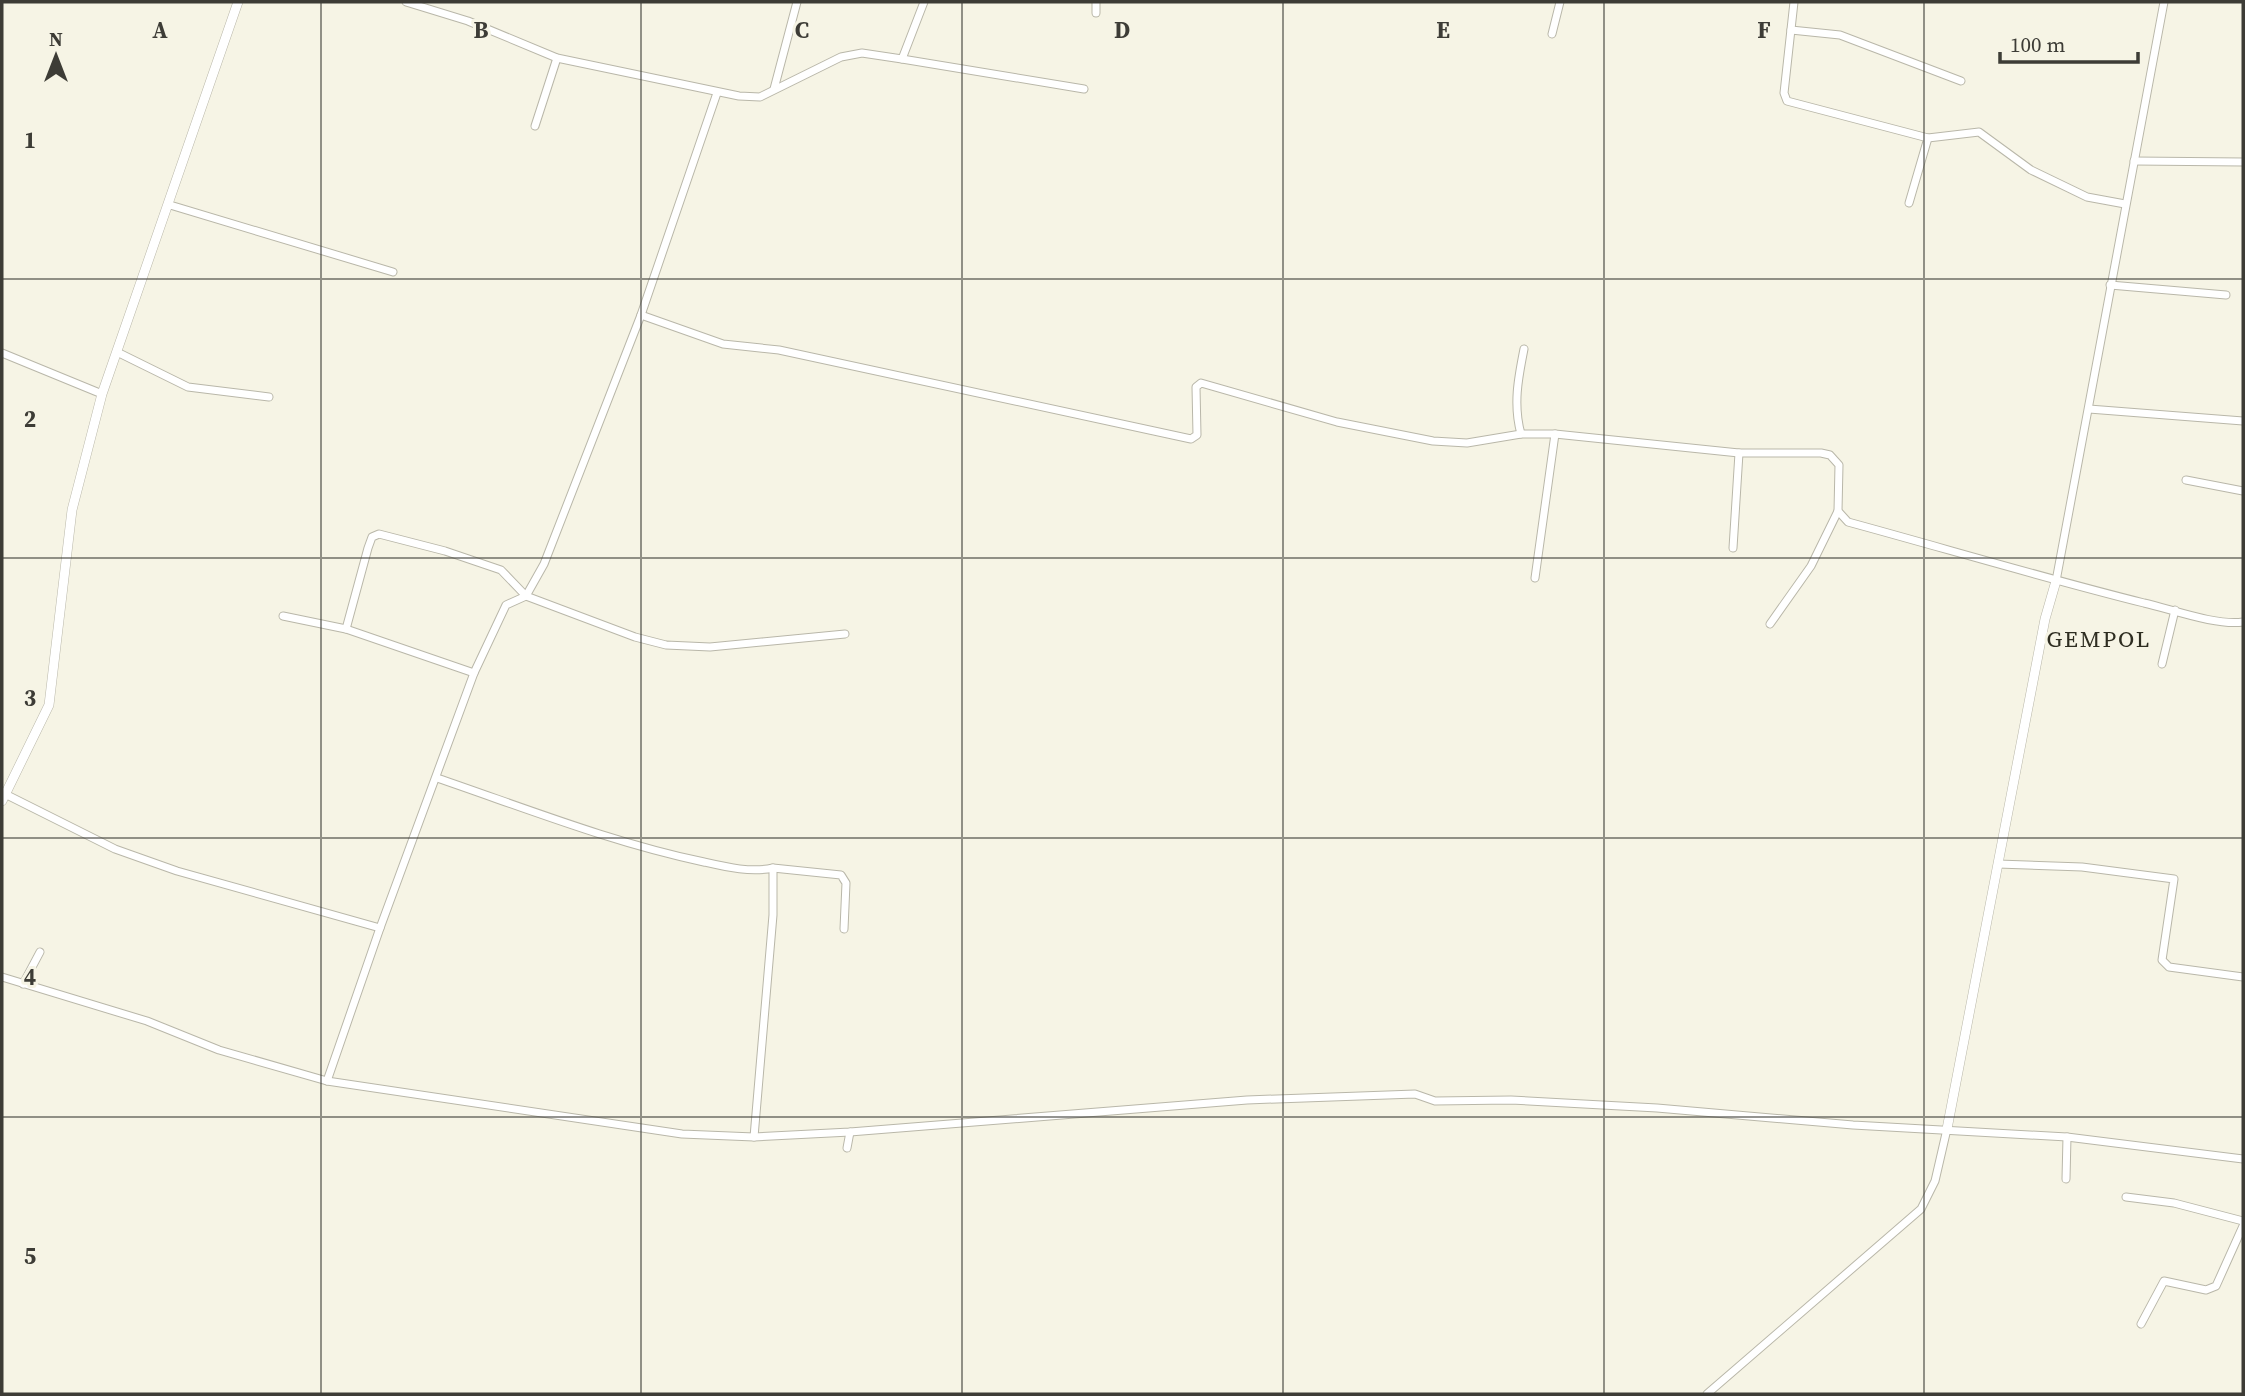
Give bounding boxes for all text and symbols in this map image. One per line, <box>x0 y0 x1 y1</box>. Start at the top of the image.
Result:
text: A <box>152 14 168 46</box>
text: B <box>474 14 489 46</box>
text: C <box>795 14 809 46</box>
text: D <box>1114 14 1130 46</box>
text: E <box>1436 14 1450 46</box>
text: F <box>1757 14 1771 46</box>
north arrow <box>21 21 91 91</box>
scale bar <box>2000 21 2138 65</box>
text: N <box>49 26 63 52</box>
text: 100 m <box>2010 30 2065 59</box>
text: 1 <box>24 124 36 156</box>
text: 2 <box>24 403 36 435</box>
district label: GEMPOL <box>2046 623 2152 655</box>
text: 3 <box>24 682 36 714</box>
text: 4 <box>24 961 36 993</box>
text: 5 <box>24 1240 36 1272</box>

